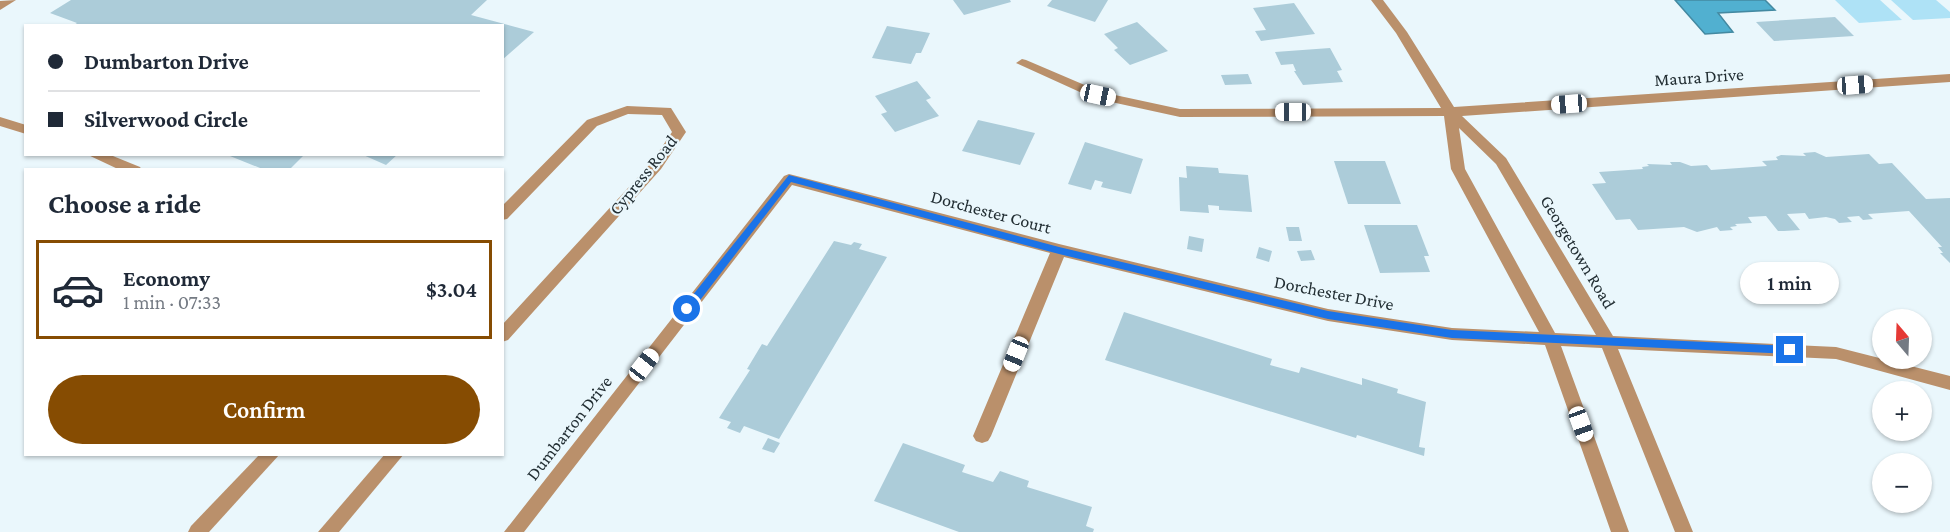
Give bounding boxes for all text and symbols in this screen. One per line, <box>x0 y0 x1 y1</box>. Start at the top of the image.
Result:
text: Dumbarton Drive <box>84 49 249 74</box>
street label: Maura Drive <box>1654 64 1745 90</box>
car <box>1836 75 1874 95</box>
car <box>1079 82 1117 108</box>
car <box>1550 94 1588 114</box>
car <box>1275 103 1311 121</box>
text: Silverwood Circle <box>84 107 248 132</box>
street label: Cypress Road <box>605 131 681 219</box>
street label: Dorchester Court <box>929 186 1054 238</box>
text: Choose a ride <box>48 189 201 219</box>
street label: Georgetown Road <box>1536 192 1620 313</box>
icon: car <box>51 263 105 317</box>
callout: 1 min <box>1740 263 1840 305</box>
text: Economy <box>123 266 210 291</box>
street label: Dorchester Drive <box>1272 272 1396 314</box>
text: 1 min <box>1767 272 1812 294</box>
text: $3.04 <box>426 277 477 302</box>
text: 1 min · 07:33 <box>123 291 221 313</box>
route start <box>673 295 700 322</box>
north arrow <box>1872 309 1932 369</box>
map controls <box>1872 309 1932 513</box>
car <box>1001 334 1031 374</box>
route end <box>1776 336 1803 363</box>
car <box>626 345 662 385</box>
street label: Dumbarton Drive <box>522 372 616 484</box>
button: Confirm <box>48 375 480 444</box>
button: + <box>1872 381 1932 441</box>
car <box>1566 404 1596 444</box>
button: − <box>1872 453 1932 513</box>

